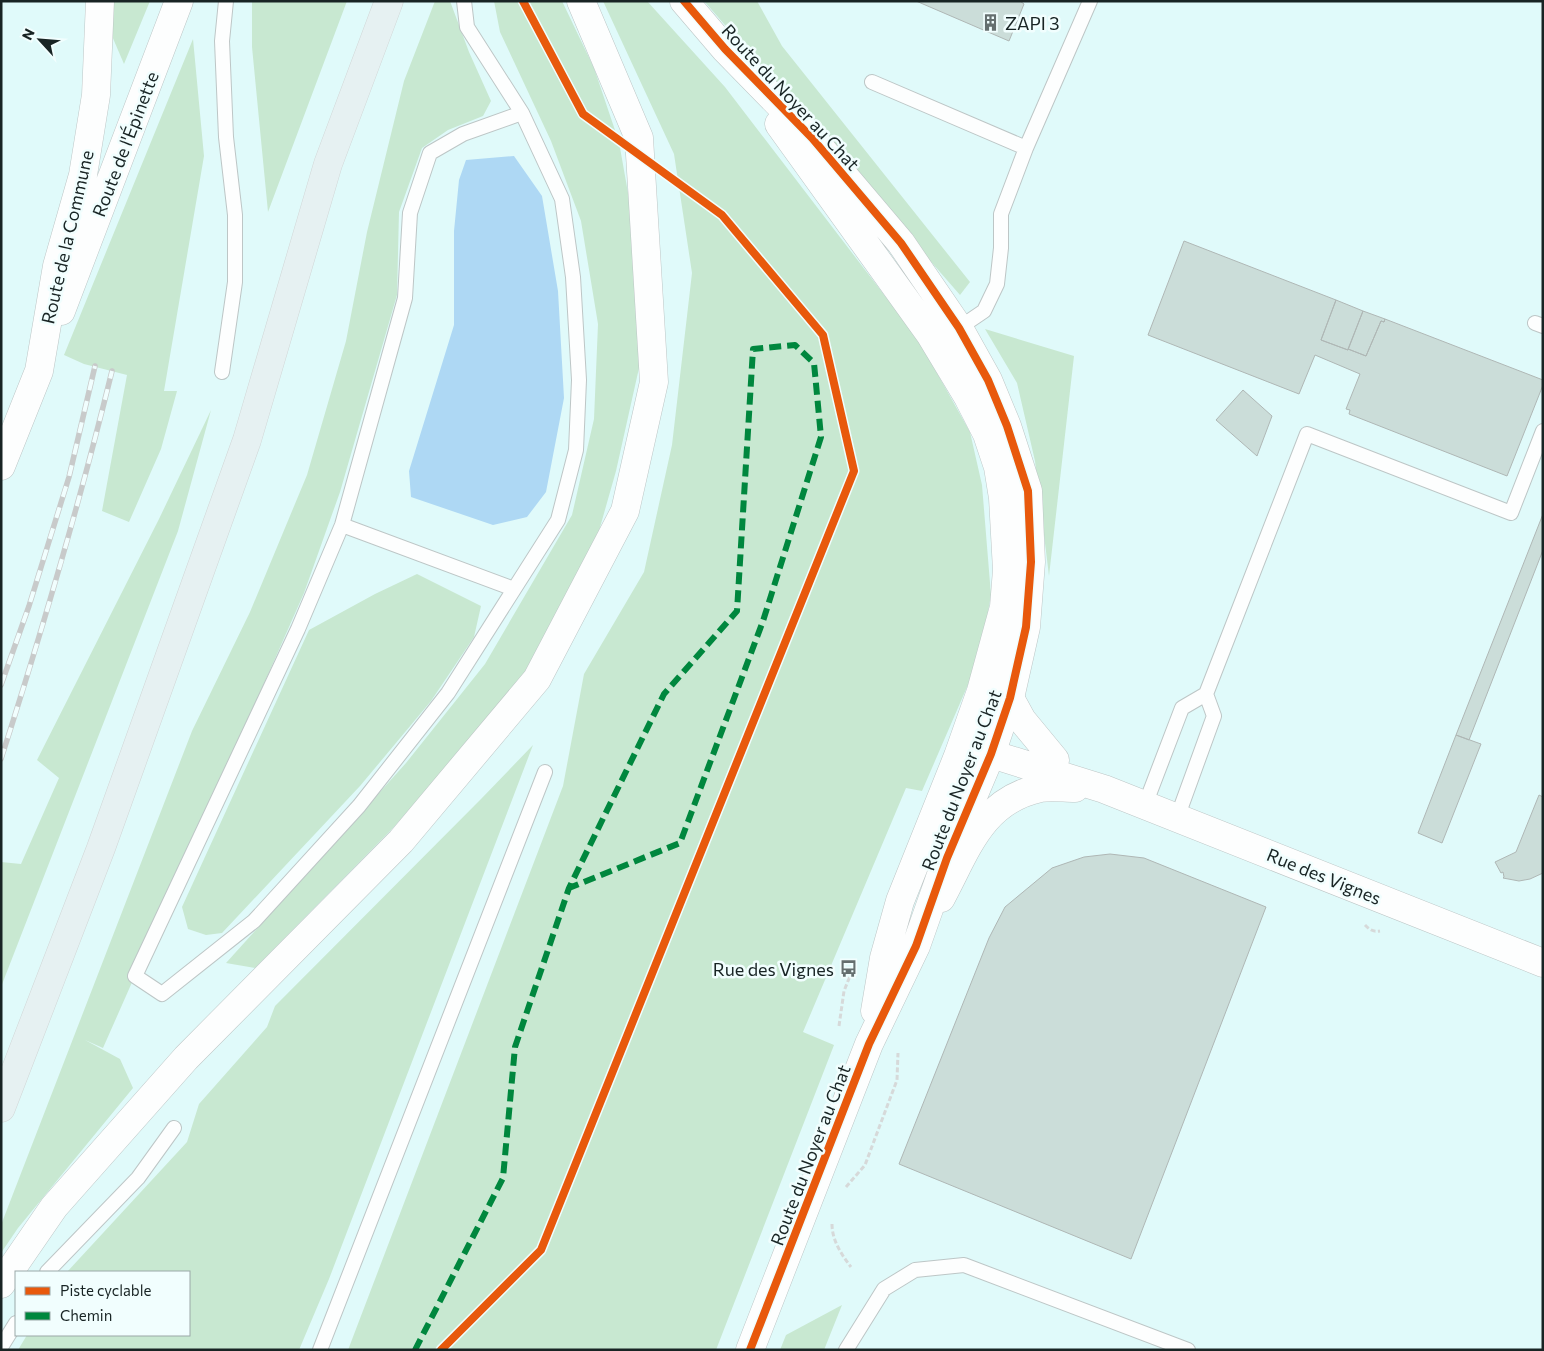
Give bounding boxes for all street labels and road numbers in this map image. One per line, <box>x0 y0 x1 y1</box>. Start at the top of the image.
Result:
street label: Route du Noyer au Chat <box>718 19 864 175</box>
street label: Route de l'Épinette <box>87 68 163 220</box>
street label: Route de la Commune <box>36 148 98 326</box>
street label: Route du Noyer au Chat <box>916 686 1006 874</box>
street label: Rue des Vignes <box>1264 843 1384 909</box>
street label: Route du Noyer au Chat <box>765 1061 855 1249</box>

